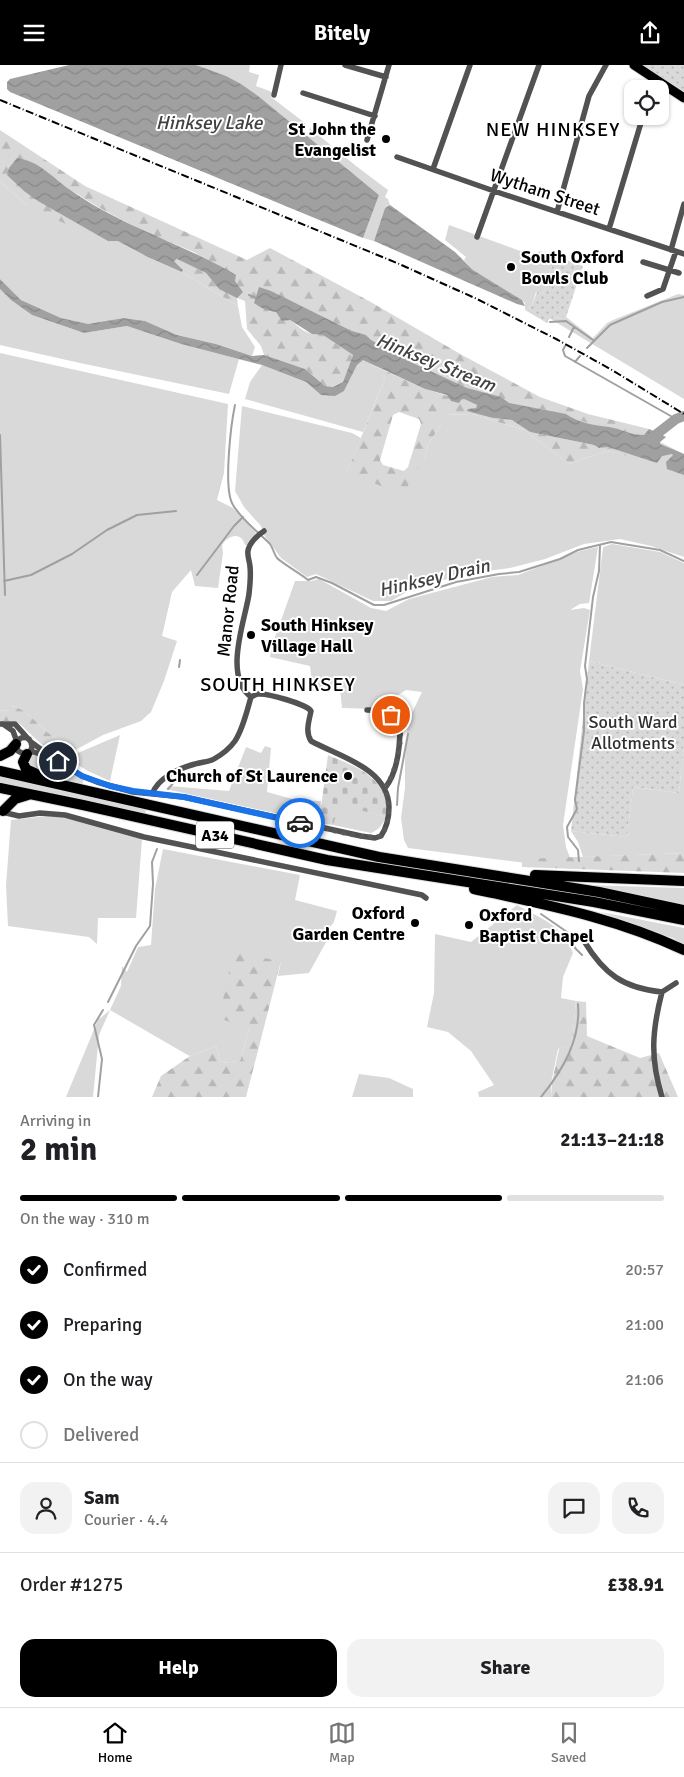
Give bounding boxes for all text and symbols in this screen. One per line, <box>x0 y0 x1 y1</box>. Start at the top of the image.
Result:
icon: menu <box>20 19 48 47</box>
text: Bitely <box>314 19 370 46</box>
icon: share <box>636 19 664 47</box>
map controls <box>624 80 669 125</box>
button: locate <box>624 80 669 125</box>
water label: Hinksey Lake <box>156 111 264 135</box>
district label: NEW HINKSEY <box>486 117 620 142</box>
place label: St John the Evangelist <box>288 118 376 161</box>
marker: St John the Evangelist <box>380 133 392 145</box>
street label: Wytham Street <box>487 164 603 220</box>
place label: South Oxford Bowls Club <box>521 246 624 289</box>
marker: South Oxford Bowls Club <box>505 261 517 273</box>
water label: Hinksey Stream <box>372 328 500 398</box>
water label: Hinksey Drain <box>377 553 493 602</box>
street label: Manor Road <box>212 564 244 658</box>
place label: South Hinksey Village Hall <box>261 614 374 657</box>
marker: South Hinksey Village Hall <box>245 629 257 641</box>
district label: SOUTH HINKSEY <box>200 672 356 697</box>
pin <box>370 694 412 736</box>
icon: bag <box>377 701 405 729</box>
park label: South Ward Allotments <box>588 711 678 754</box>
pin <box>37 740 79 782</box>
icon: home <box>44 747 72 775</box>
place label: Church of St Laurence <box>166 765 338 787</box>
marker: Church of St Laurence <box>342 770 354 782</box>
courier <box>275 798 325 848</box>
icon: car <box>286 809 314 837</box>
road number: A34 <box>196 821 234 849</box>
place label: Oxford Garden Centre <box>292 902 405 945</box>
place label: Oxford Baptist Chapel <box>479 904 594 947</box>
marker: Oxford Garden Centre <box>409 917 421 929</box>
marker: Oxford Baptist Chapel <box>463 919 475 931</box>
text: Arriving in <box>20 1111 91 1131</box>
text: 21:13–21:18 <box>560 1128 664 1152</box>
text: 2 min <box>20 1130 97 1169</box>
text: On the way · 310 m <box>20 1209 150 1229</box>
icon: check <box>20 1256 48 1284</box>
text: Confirmed <box>63 1258 147 1282</box>
text: 20:57 <box>625 1260 664 1280</box>
icon: check <box>20 1311 48 1339</box>
text: Preparing <box>63 1313 142 1337</box>
text: 21:00 <box>625 1315 664 1335</box>
icon: check <box>20 1366 48 1394</box>
text: On the way <box>63 1368 153 1392</box>
text: 21:06 <box>625 1370 664 1390</box>
text: Delivered <box>63 1423 139 1447</box>
button: person <box>20 1482 72 1534</box>
button: chat <box>548 1482 600 1534</box>
button: phone <box>612 1482 664 1534</box>
text: Sam <box>84 1486 120 1510</box>
text: Courier · 4.4 <box>84 1510 168 1530</box>
text: Order #1275 <box>20 1573 123 1597</box>
text: £38.91 <box>607 1573 664 1597</box>
button: Help <box>20 1639 337 1697</box>
button: Share <box>347 1639 664 1697</box>
tab: Home <box>98 1719 133 1766</box>
tab: Map <box>328 1719 356 1766</box>
tab: Saved <box>551 1719 586 1766</box>

